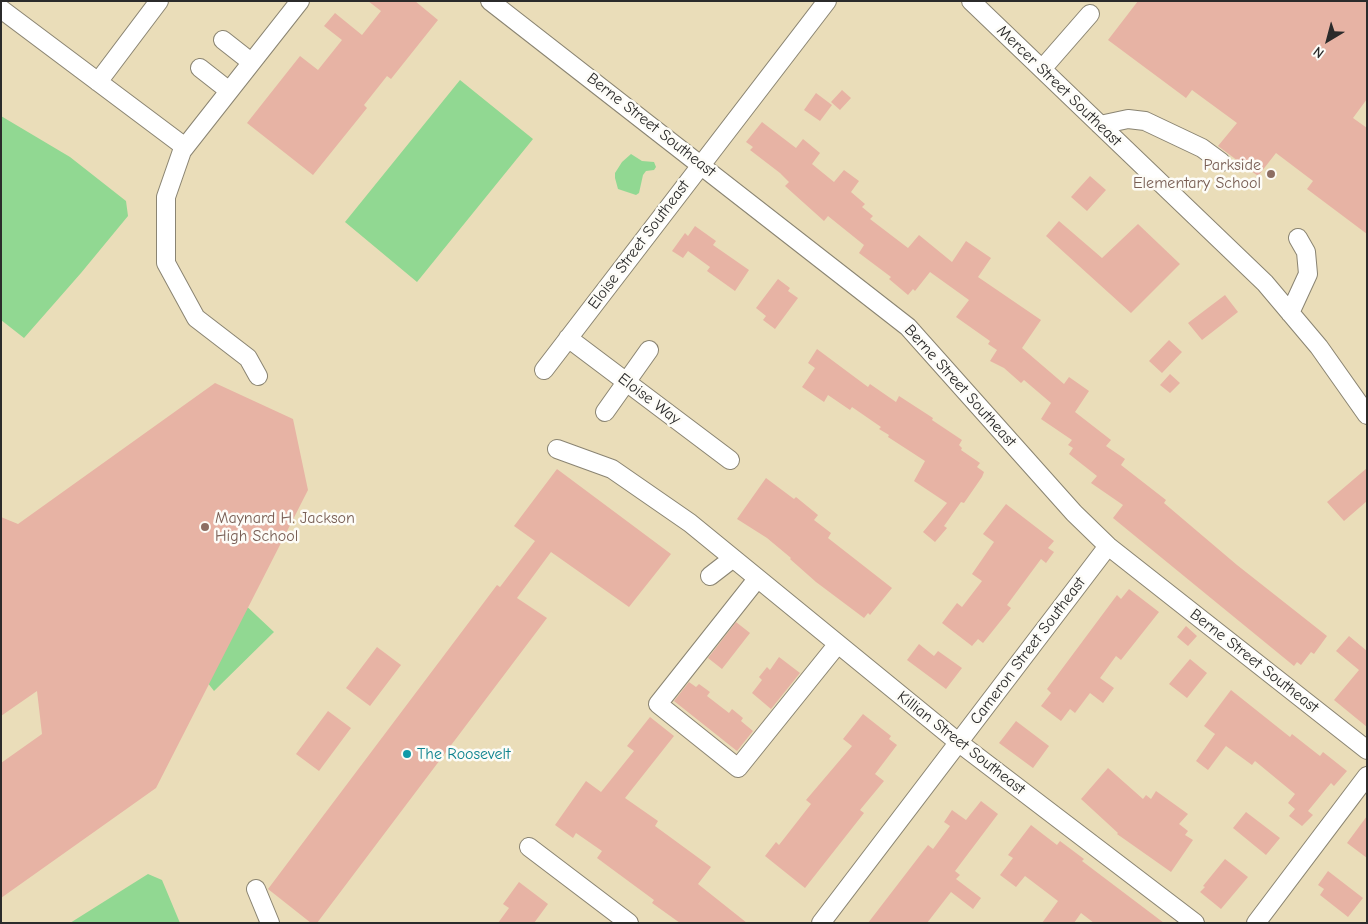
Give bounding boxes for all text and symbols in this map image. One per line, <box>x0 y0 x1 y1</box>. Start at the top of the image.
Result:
north arrow <box>1303 15 1353 65</box>
street label: Mercer Street Southeast <box>993 21 1125 151</box>
text: N <box>1310 43 1327 62</box>
street label: Berne Street Southeast <box>583 69 719 181</box>
place label: Parkside Elementary School <box>1133 155 1261 193</box>
marker: Parkside Elementary School <box>1265 168 1277 180</box>
street label: Eloise Street Southeast <box>584 177 694 313</box>
street label: Berne Street Southeast <box>900 321 1020 451</box>
street label: Eloise Way <box>614 369 684 429</box>
place label: Maynard H. Jackson High School <box>215 508 355 546</box>
marker: Maynard H. Jackson High School <box>199 521 211 533</box>
street label: Cameron Street Southeast <box>966 574 1090 728</box>
street label: Berne Street Southeast <box>1186 605 1322 717</box>
street label: Killian Street Southeast <box>893 687 1029 799</box>
place label: The Roosevelt <box>417 744 511 764</box>
marker: The Roosevelt <box>401 748 413 760</box>

